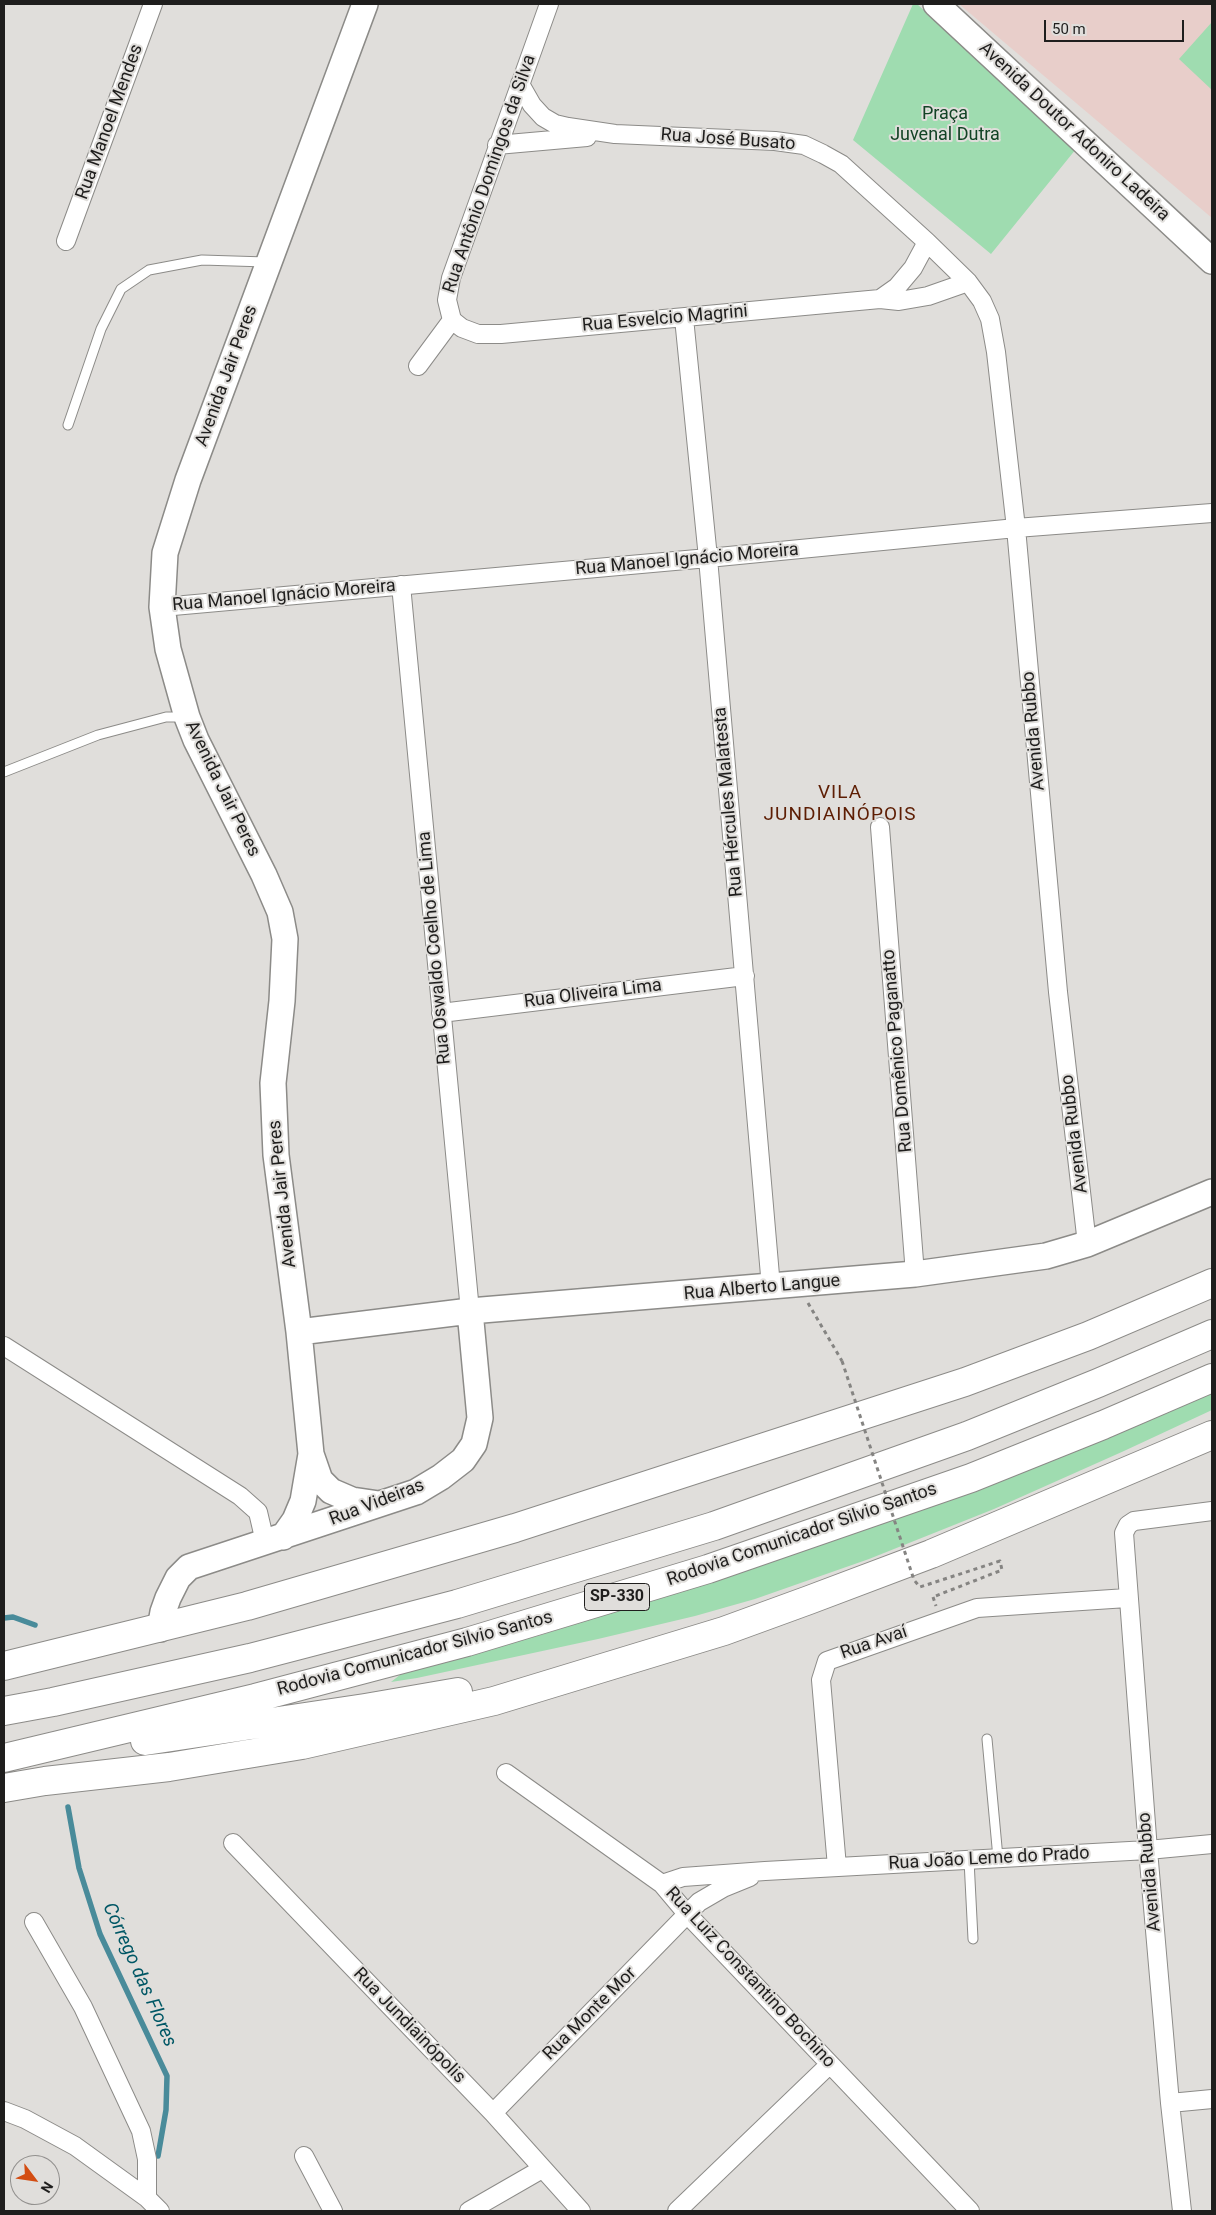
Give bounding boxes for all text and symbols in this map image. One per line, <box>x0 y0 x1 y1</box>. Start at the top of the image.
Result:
scale bar <box>1046 10 1186 42</box>
text: 50 m <box>1052 20 1086 38</box>
street label: Avenida Doutor Adoniro Ladeira <box>974 38 1174 226</box>
street label: Rua Manoel Mendes <box>72 41 148 203</box>
street label: Rua Antônio Domingos da Silva <box>439 52 541 296</box>
park label: Praça Juvenal Dutra <box>890 103 1000 146</box>
street label: Rua José Busato <box>660 125 796 155</box>
street label: Rua Esvelcio Magrini <box>581 301 749 337</box>
street label: Avenida Jair Peres <box>191 303 263 449</box>
street label: Rua Manoel Ignácio Moreira <box>574 539 800 581</box>
street label: Rua Manoel Ignácio Moreira <box>171 575 397 617</box>
street label: Avenida Rubbo <box>1018 670 1050 792</box>
street label: Rua Hércules Malatesta <box>710 706 748 898</box>
street label: Avenida Jair Peres <box>180 718 264 860</box>
district label: VILA JUNDIAINÓPOIS <box>762 782 918 826</box>
street label: Rua Oswaldo Coelho de Lima <box>414 831 456 1065</box>
street label: Rua Domênico Paganatto <box>878 949 918 1153</box>
street label: Rua Oliveira Lima <box>523 975 663 1013</box>
street label: Avenida Rubbo <box>1057 1073 1093 1195</box>
street label: Avenida Jair Peres <box>265 1119 301 1269</box>
street label: Rua Alberto Langue <box>683 1270 841 1306</box>
street label: Rua Videiras <box>326 1475 428 1531</box>
street label: Rodovia Comunicador Silvio Santos <box>664 1479 940 1591</box>
road number: SP-330 <box>584 1584 650 1610</box>
street label: Rodovia Comunicador Silvio Santos <box>275 1607 555 1701</box>
street label: Rua Avaí <box>838 1621 910 1665</box>
street label: Avenida Rubbo <box>1134 1811 1166 1933</box>
street label: Rua João Leme do Prado <box>888 1843 1090 1875</box>
street label: Rua Luiz Constantino Bochino <box>660 1883 840 2073</box>
water label: Córrego das Flores <box>97 1899 181 2051</box>
street label: Rua Monte Mor <box>539 1963 641 2065</box>
street label: Rua Jundiainópolis <box>348 1964 470 2088</box>
north arrow <box>10 2155 60 2205</box>
text: N <box>38 2179 56 2196</box>

